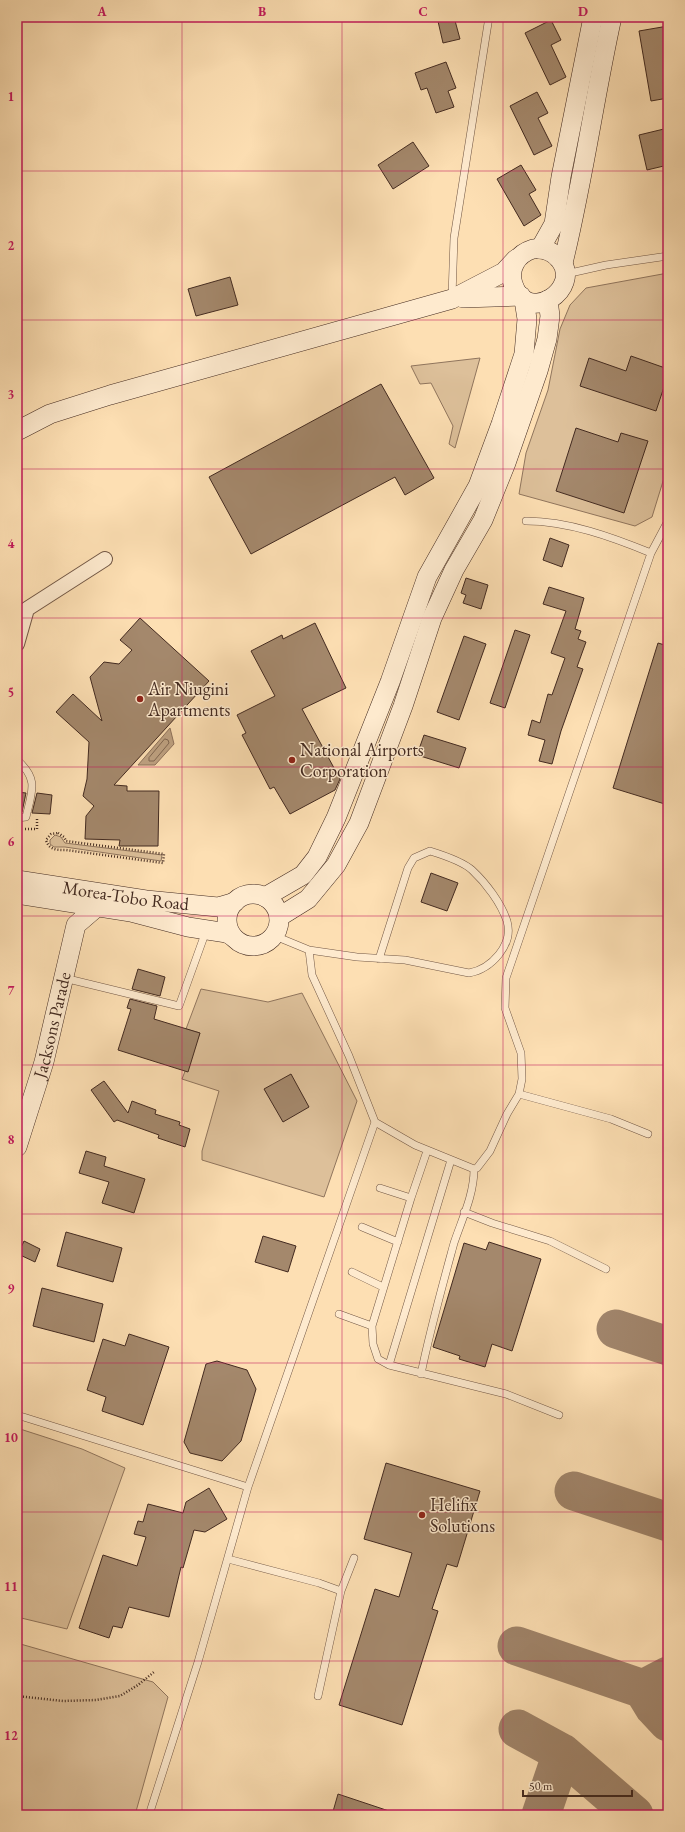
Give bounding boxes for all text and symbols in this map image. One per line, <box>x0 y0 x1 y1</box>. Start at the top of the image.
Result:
text: A <box>96 3 107 20</box>
text: B <box>258 3 266 20</box>
text: C <box>418 3 428 20</box>
text: D <box>578 3 588 20</box>
text: 1 <box>8 88 15 105</box>
text: 2 <box>8 237 15 254</box>
text: 3 <box>8 386 15 403</box>
text: 4 <box>8 535 15 552</box>
place label: Air Niugini Apartments <box>147 677 230 721</box>
text: 5 <box>8 684 14 701</box>
marker: Air Niugini Apartments <box>135 694 145 704</box>
place label: National Airports Corporation <box>300 738 424 782</box>
marker: National Airports Corporation <box>287 755 297 765</box>
text: 6 <box>8 833 15 850</box>
street label: Morea-Tobo Road <box>61 875 191 915</box>
street label: Jacksons Parade <box>27 970 76 1083</box>
text: 7 <box>8 982 15 999</box>
text: 8 <box>8 1131 15 1148</box>
text: 9 <box>8 1280 15 1297</box>
text: 10 <box>4 1429 18 1446</box>
place label: Helifix Solutions <box>430 1493 495 1537</box>
marker: Helifix Solutions <box>417 1510 427 1520</box>
text: 11 <box>4 1578 18 1595</box>
text: 12 <box>4 1727 18 1744</box>
scale bar <box>523 1772 632 1798</box>
text: 50 m <box>529 1778 553 1794</box>

